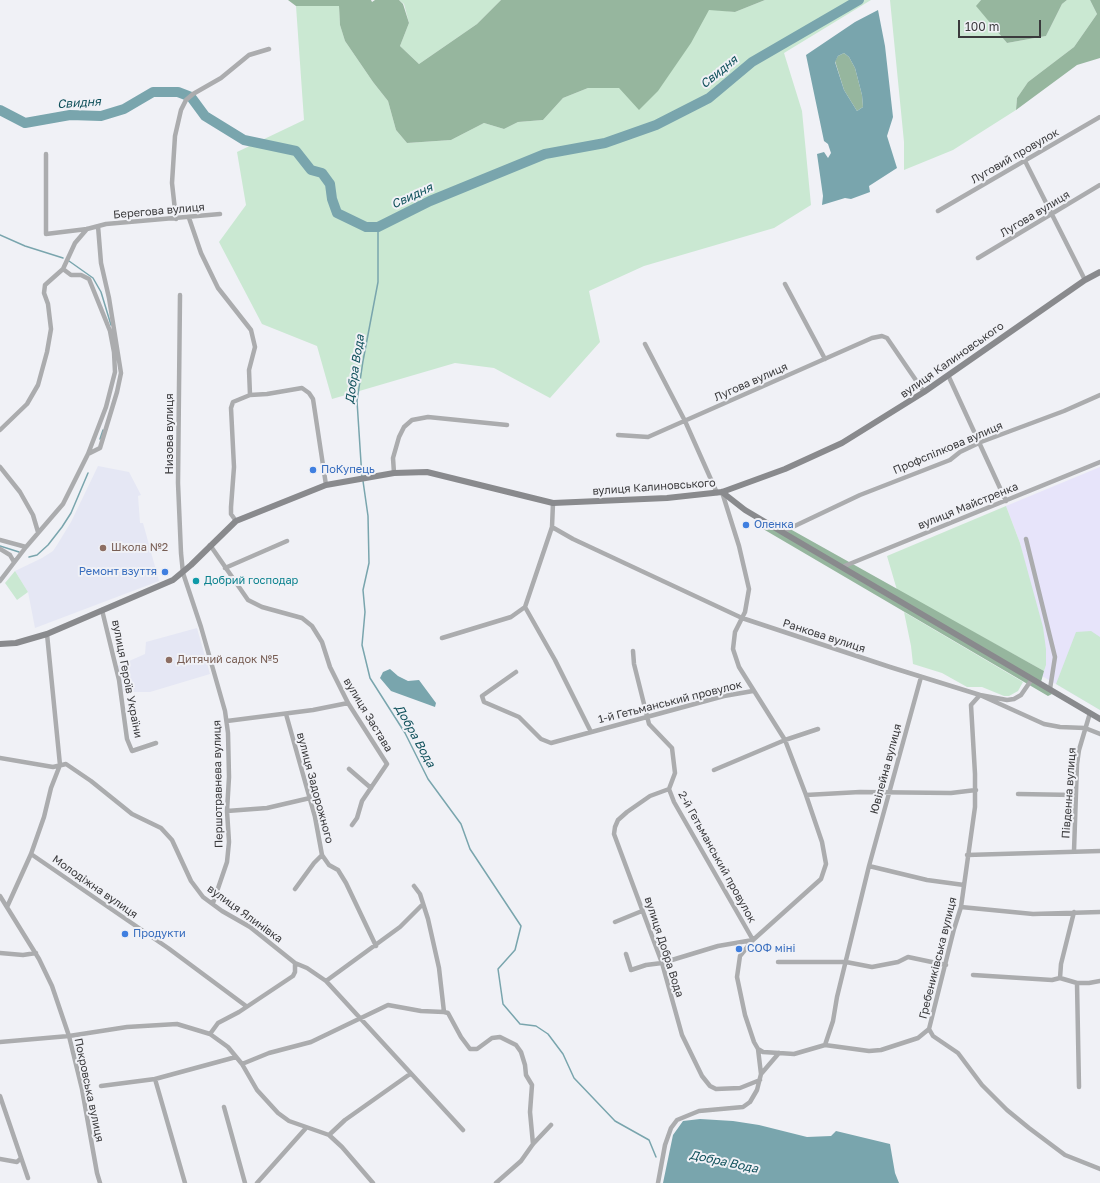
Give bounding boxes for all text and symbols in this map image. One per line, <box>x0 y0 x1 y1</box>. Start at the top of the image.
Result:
scale bar <box>960 12 1043 38</box>
text: 100 m <box>965 19 999 34</box>
water label: Свидня <box>697 53 741 91</box>
water label: Свидня <box>57 94 101 112</box>
street label: Луговий провулок <box>969 125 1061 187</box>
water label: Свидня <box>389 180 435 212</box>
street label: Лугова вулиця <box>998 188 1072 240</box>
street label: Берегова вулиця <box>113 200 205 222</box>
street label: вулиця Калиновського <box>898 319 1006 401</box>
water label: Добра Вода <box>342 334 368 404</box>
street label: Лугова вулиця <box>712 360 790 404</box>
street label: Низова вулиця <box>163 394 177 474</box>
street label: Профспілкова вулиця <box>891 419 1005 477</box>
place label: ПоКупець <box>321 463 375 477</box>
marker: ПоКупець <box>308 465 318 475</box>
street label: вулиця Калиновського <box>592 476 716 498</box>
street label: вулиця Майстренка <box>916 480 1020 532</box>
place label: Оленка <box>754 518 794 532</box>
marker: Оленка <box>741 520 751 530</box>
place label: Школа №2 <box>111 541 168 555</box>
marker: Школа №2 <box>98 543 108 553</box>
place label: Ремонт взуття <box>79 565 157 579</box>
marker: Ремонт взуття <box>160 567 170 577</box>
place label: Добрий господар <box>204 574 298 588</box>
marker: Добрий господар <box>191 576 201 586</box>
street label: Ранкова вулиця <box>781 616 867 656</box>
street label: вулиця Героїв України <box>109 619 145 739</box>
place label: Дитячий садок №5 <box>177 653 279 667</box>
marker: Дитячий садок №5 <box>164 655 174 665</box>
street label: вулиця Застава <box>341 676 395 754</box>
street label: 1-й Гетьманський провулок <box>597 678 743 726</box>
water label: Добра Вода <box>392 702 438 770</box>
street label: Першотравнева вулиця <box>210 720 226 848</box>
street label: Ювілейна вулиця <box>868 722 904 816</box>
street label: вулиця Задорожного <box>294 731 336 845</box>
street label: Південна вулиця <box>1059 747 1079 839</box>
street label: 2-й Гетьманський провулок <box>675 789 759 925</box>
street label: Молодіжна вулиця <box>50 853 140 921</box>
street label: вулиця Ялинівка <box>205 882 285 946</box>
street label: вулиця Добра Вода <box>642 895 686 999</box>
street label: Гребениківська вулиця <box>916 896 960 1020</box>
place label: Продукти <box>133 927 186 941</box>
marker: Продукти <box>120 929 130 939</box>
place label: СОФ міні <box>747 942 795 956</box>
marker: СОФ міні <box>734 944 744 954</box>
street label: Покровська вулиця <box>72 1037 106 1143</box>
water label: Добра Вода <box>689 1148 759 1176</box>

